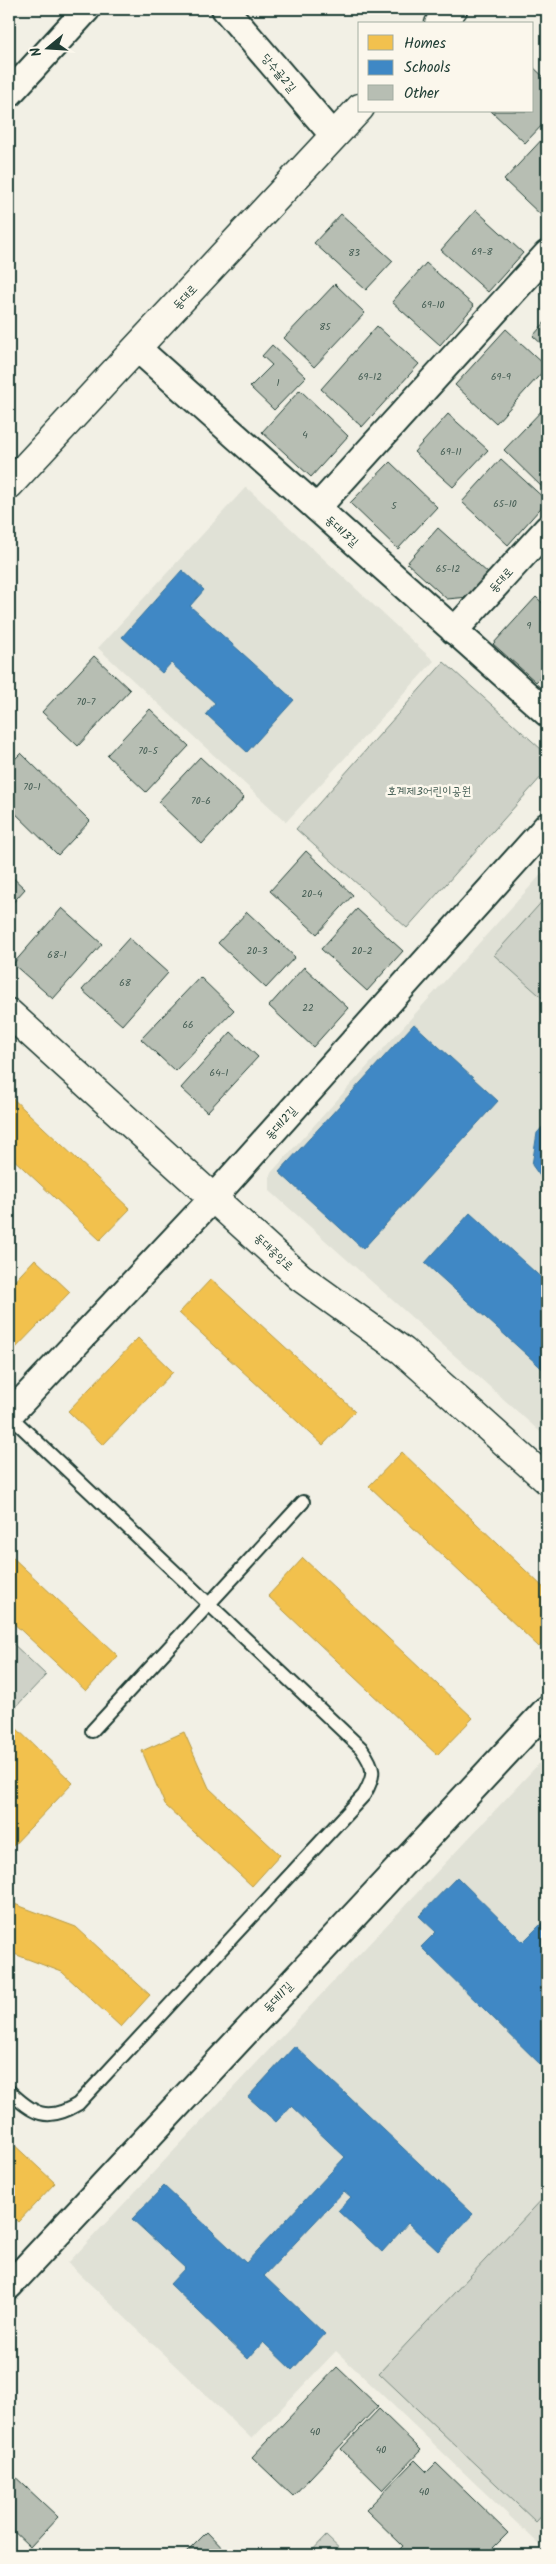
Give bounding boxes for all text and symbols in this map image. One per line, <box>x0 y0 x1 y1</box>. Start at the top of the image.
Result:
north arrow <box>22 22 72 72</box>
legend <box>358 22 534 112</box>
text: Homes <box>404 32 447 56</box>
text: N <box>25 44 48 59</box>
street label: 당수골2길 <box>257 50 301 97</box>
text: Schools <box>404 56 451 80</box>
text: Other <box>404 82 440 106</box>
house number: 69-8 <box>471 244 493 260</box>
house number: 83 <box>348 245 360 261</box>
street label: 동대로 <box>169 280 202 314</box>
house number: 69-10 <box>421 297 445 313</box>
house number: 85 <box>319 319 331 335</box>
house number: 69-12 <box>358 369 382 385</box>
house number: 69-9 <box>491 369 511 385</box>
house number: 1 <box>276 375 280 391</box>
house number: 4 <box>302 427 308 443</box>
house number: 69-11 <box>440 444 462 460</box>
house number: 65-10 <box>493 496 517 512</box>
house number: 5 <box>391 498 397 514</box>
street label: 동대13길 <box>321 511 363 552</box>
house number: 65-12 <box>436 561 460 577</box>
street label: 동대로 <box>485 563 518 597</box>
house number: 9 <box>527 618 532 634</box>
house number: 70-7 <box>77 694 96 710</box>
house number: 70-5 <box>138 743 158 759</box>
house number: 70-1 <box>23 779 41 795</box>
park label: 호계제3어린이공원 <box>387 782 471 801</box>
house number: 70-6 <box>191 793 211 809</box>
house number: 20-4 <box>302 886 323 902</box>
house number: 20-3 <box>246 943 268 959</box>
house number: 20-2 <box>351 943 373 959</box>
house number: 68-1 <box>47 947 67 963</box>
house number: 68 <box>119 975 132 991</box>
house number: 22 <box>302 1000 314 1016</box>
house number: 66 <box>182 1017 194 1033</box>
house number: 64-1 <box>210 1065 228 1081</box>
street label: 동대12길 <box>261 1102 302 1144</box>
street label: 동대중앙로 <box>250 1229 298 1276</box>
street label: 동대11길 <box>259 1977 298 2017</box>
house number: 40 <box>310 2424 320 2440</box>
house number: 40 <box>376 2442 386 2458</box>
house number: 40 <box>419 2484 429 2500</box>

